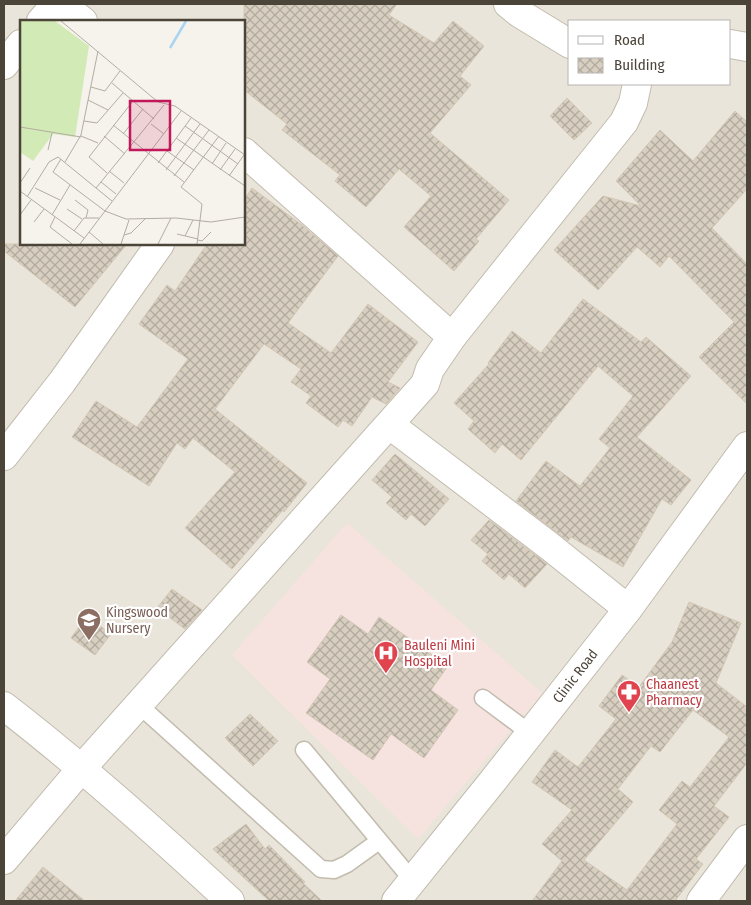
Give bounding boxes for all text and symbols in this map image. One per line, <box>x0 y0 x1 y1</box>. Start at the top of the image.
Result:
inset map <box>20 20 245 245</box>
legend <box>568 20 731 85</box>
text: Road <box>614 31 645 49</box>
text: Building <box>614 56 665 74</box>
place label: Kingswood Nursery <box>106 604 168 637</box>
school or university icon: Kingswood Nursery <box>76 607 102 641</box>
place label: Bauleni Mini Hospital <box>404 637 475 670</box>
hospital icon: Bauleni Mini Hospital <box>373 640 399 674</box>
street label: Clinic Road <box>549 646 602 707</box>
place label: Chaanest Pharmacy <box>646 676 703 709</box>
pharmacy icon: Chaanest Pharmacy <box>616 679 642 713</box>

